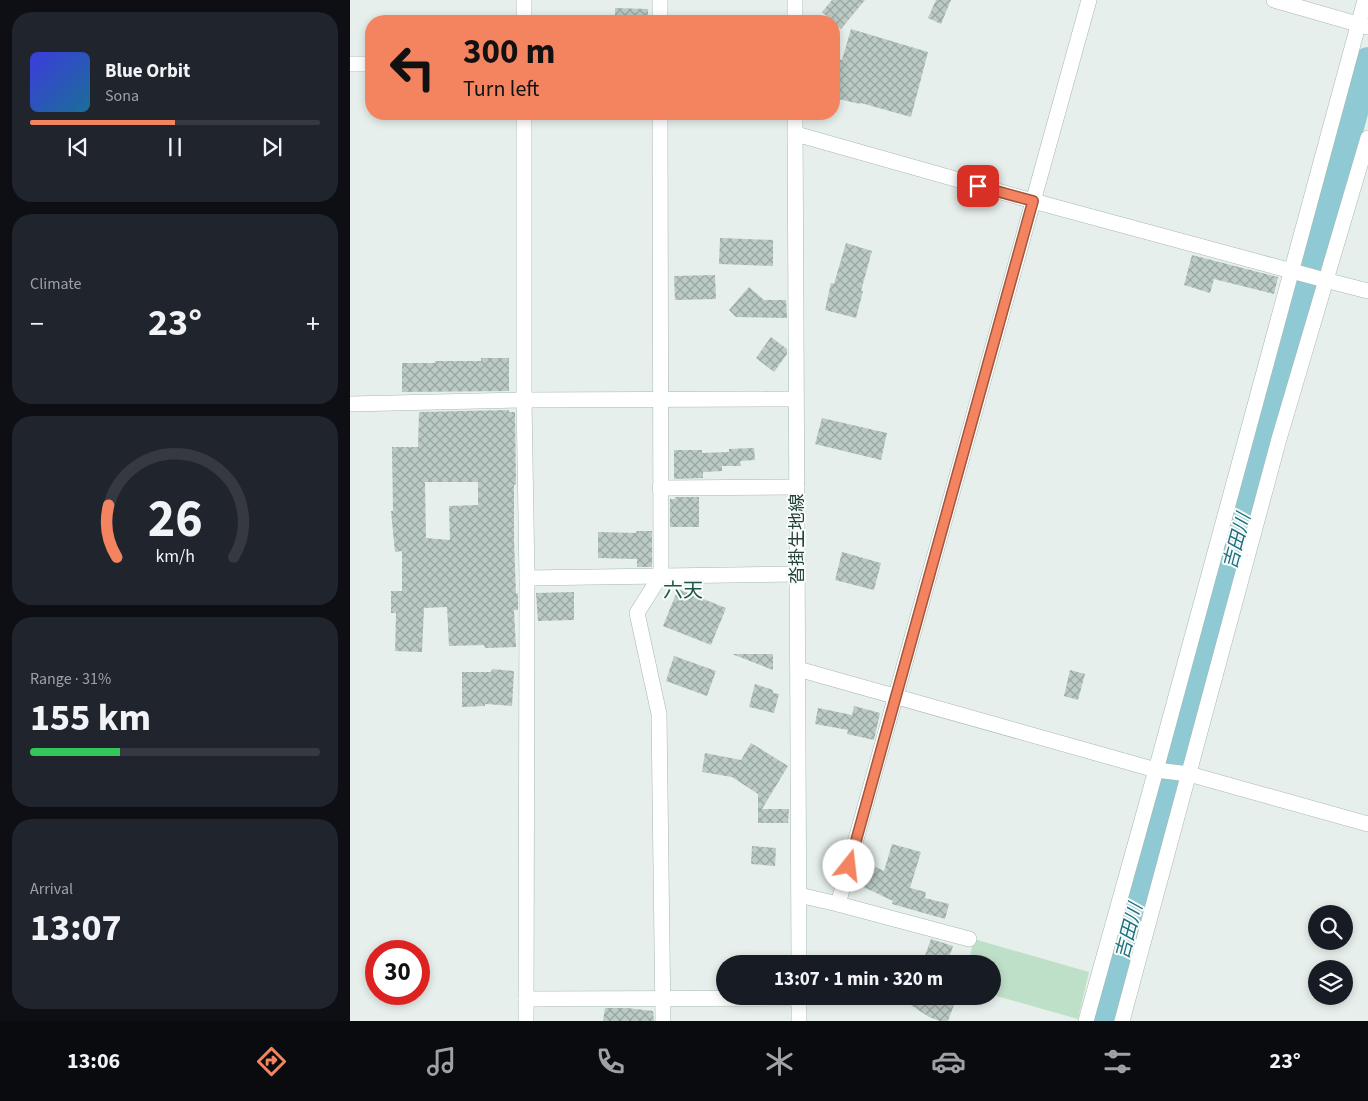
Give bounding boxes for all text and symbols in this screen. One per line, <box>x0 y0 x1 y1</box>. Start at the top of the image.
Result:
text: 300 m <box>463 27 555 77</box>
icon: left <box>380 35 445 100</box>
text: Blue Orbit <box>105 58 190 85</box>
text: Turn left <box>463 73 539 105</box>
text: Sona <box>105 85 139 107</box>
icon: previous <box>64 133 92 161</box>
icon: pause <box>161 133 189 161</box>
icon: next <box>258 133 286 161</box>
pin <box>957 165 999 207</box>
icon: arrive <box>964 172 992 200</box>
text: Climate <box>30 273 81 295</box>
text: 23° <box>148 296 202 350</box>
text: − <box>30 304 44 344</box>
text: + <box>306 304 320 344</box>
text: 26 <box>148 483 202 557</box>
street label: 沓掛生地線 <box>785 494 810 584</box>
water label: 吉田川 <box>1217 508 1258 572</box>
text: km/h <box>155 544 195 569</box>
district label: 六天 <box>663 577 703 605</box>
text: Range · 31% <box>30 668 111 690</box>
text: 155 km <box>30 691 151 745</box>
position arrow <box>822 839 874 891</box>
text: Arrival <box>30 878 73 900</box>
water label: 吉田川 <box>1109 898 1150 962</box>
text: 13:07 <box>30 901 122 955</box>
map controls <box>1308 905 1353 1005</box>
button: search <box>1308 905 1353 950</box>
speed limit sign: 30 <box>365 940 430 1005</box>
button: layers <box>1308 960 1353 1005</box>
text: 13:07 · 1 min · 320 m <box>774 966 943 993</box>
icon: directions <box>254 1044 289 1079</box>
icon: music <box>424 1044 459 1079</box>
icon: phone <box>593 1044 628 1079</box>
icon: climate <box>762 1044 797 1079</box>
icon: car <box>931 1044 966 1079</box>
icon: filters <box>1100 1044 1135 1079</box>
text: 13:06 <box>67 1045 120 1077</box>
text: 23° <box>1270 1045 1301 1077</box>

